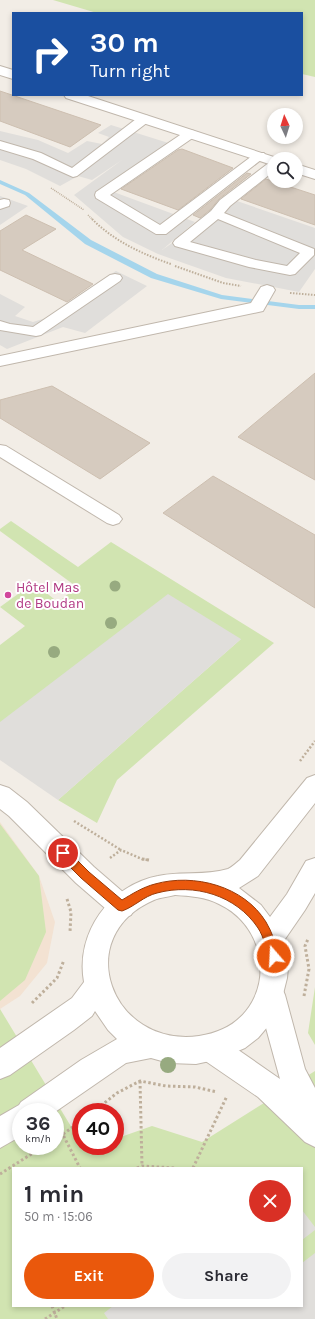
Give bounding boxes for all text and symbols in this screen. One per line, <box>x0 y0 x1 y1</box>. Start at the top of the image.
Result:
text: 30 m <box>90 26 159 59</box>
icon: right <box>24 28 76 80</box>
text: Turn right <box>90 60 170 82</box>
north arrow <box>267 108 303 144</box>
map controls <box>267 108 303 188</box>
button: search <box>267 152 303 188</box>
place label: Hôtel Mas de Boudan <box>16 579 84 612</box>
marker: Hôtel Mas de Boudan <box>3 590 13 600</box>
pin <box>46 836 80 870</box>
icon: arrive <box>52 842 74 864</box>
position arrow <box>253 935 295 977</box>
speed limit sign: 40 <box>72 1103 124 1155</box>
text: 36 <box>26 1112 50 1135</box>
text: km/h <box>25 1133 51 1145</box>
text: 1 min <box>24 1180 84 1208</box>
button: close <box>249 1180 291 1222</box>
text: 50 m · 15:06 <box>24 1209 93 1224</box>
button: Exit <box>24 1253 154 1299</box>
button: Share <box>162 1253 291 1299</box>

